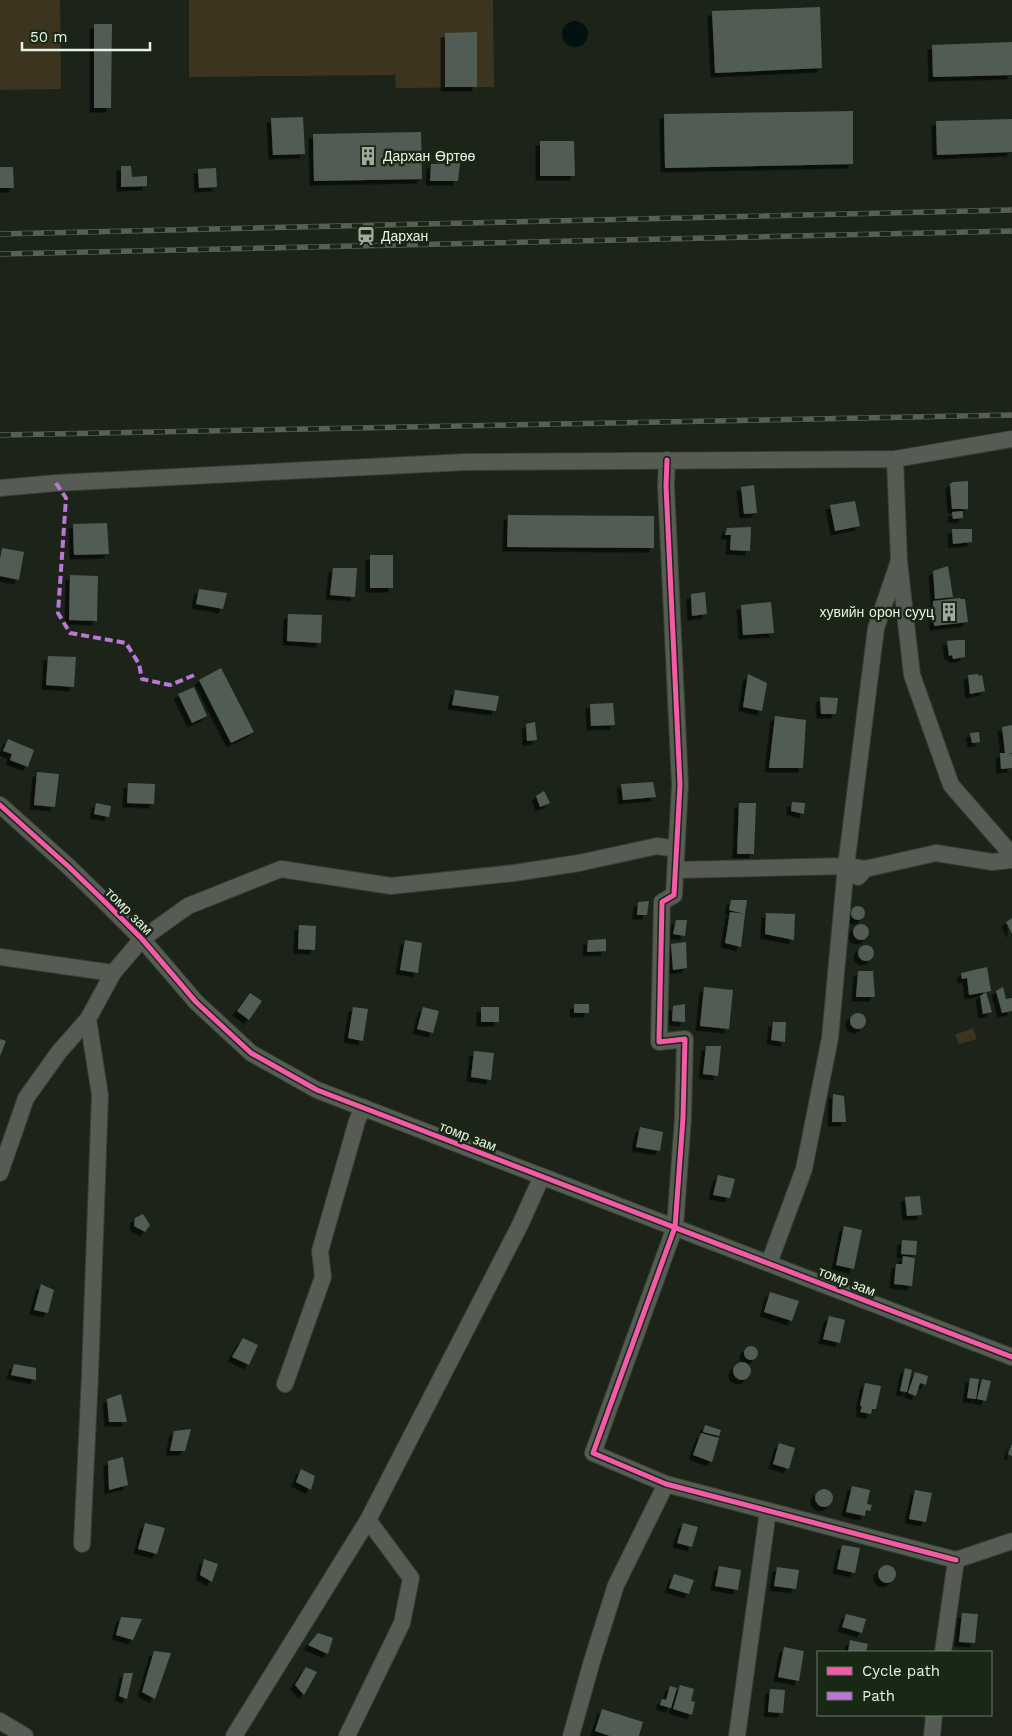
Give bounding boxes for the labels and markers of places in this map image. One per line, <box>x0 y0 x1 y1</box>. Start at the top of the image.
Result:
building icon: Дархан Өртөө <box>357 145 379 167</box>
place label: Дархан Өртөө <box>383 148 476 164</box>
station icon: Дархан <box>355 225 377 247</box>
place label: Дархан <box>381 228 428 244</box>
building icon: хувийн орон сууц <box>938 601 960 623</box>
place label: хувийн орон сууц <box>820 604 934 620</box>

